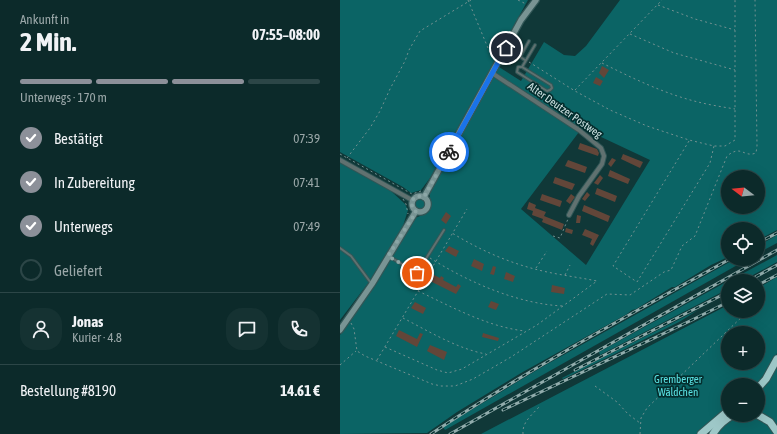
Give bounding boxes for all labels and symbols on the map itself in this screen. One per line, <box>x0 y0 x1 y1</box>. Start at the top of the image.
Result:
pin <box>489 31 523 65</box>
street label: Alter Deutzer Postweg <box>526 80 605 140</box>
courier <box>429 132 469 172</box>
north arrow <box>721 170 765 214</box>
pin <box>400 256 434 290</box>
park label: Gremberger Wäldchen <box>654 373 703 398</box>

